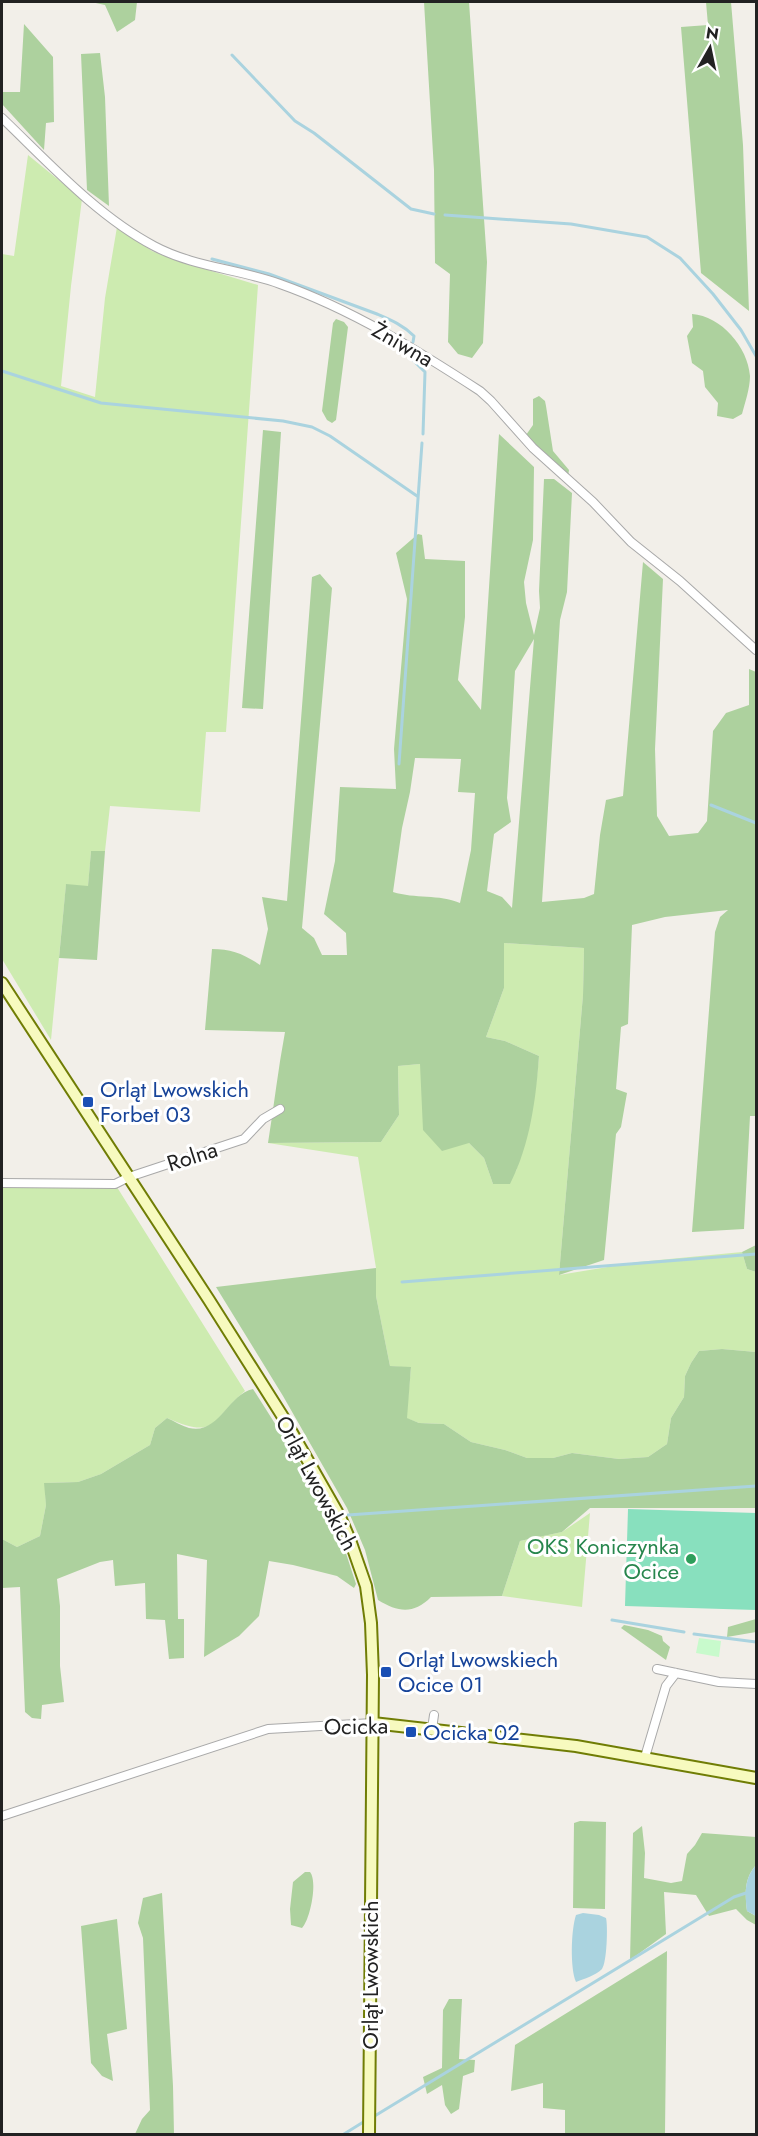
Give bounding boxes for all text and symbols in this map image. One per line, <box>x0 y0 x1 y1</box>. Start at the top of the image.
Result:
north arrow <box>680 18 740 78</box>
text: N <box>704 21 720 46</box>
street label: Żniwna <box>366 314 440 374</box>
place label: Orląt Lwowskich Forbet 03 <box>100 1073 249 1130</box>
marker: Orląt Lwowskich Forbet 03 <box>81 1095 95 1109</box>
street label: Rolna <box>163 1133 221 1179</box>
street label: Orląt Lwowskich <box>268 1410 366 1556</box>
place label: OKS Koniczynka Ocice <box>527 1530 679 1587</box>
marker: OKS Koniczynka Ocice <box>684 1552 698 1566</box>
place label: Orląt Lwowskiech Ocice 01 <box>398 1643 558 1700</box>
marker: Orląt Lwowskiech Ocice 01 <box>379 1665 393 1679</box>
street label: Ocicka <box>324 1709 388 1743</box>
place label: Ocicka 02 <box>423 1716 520 1748</box>
marker: Ocicka 02 <box>404 1725 418 1739</box>
street label: Orląt Lwowskich <box>354 1901 386 2049</box>

